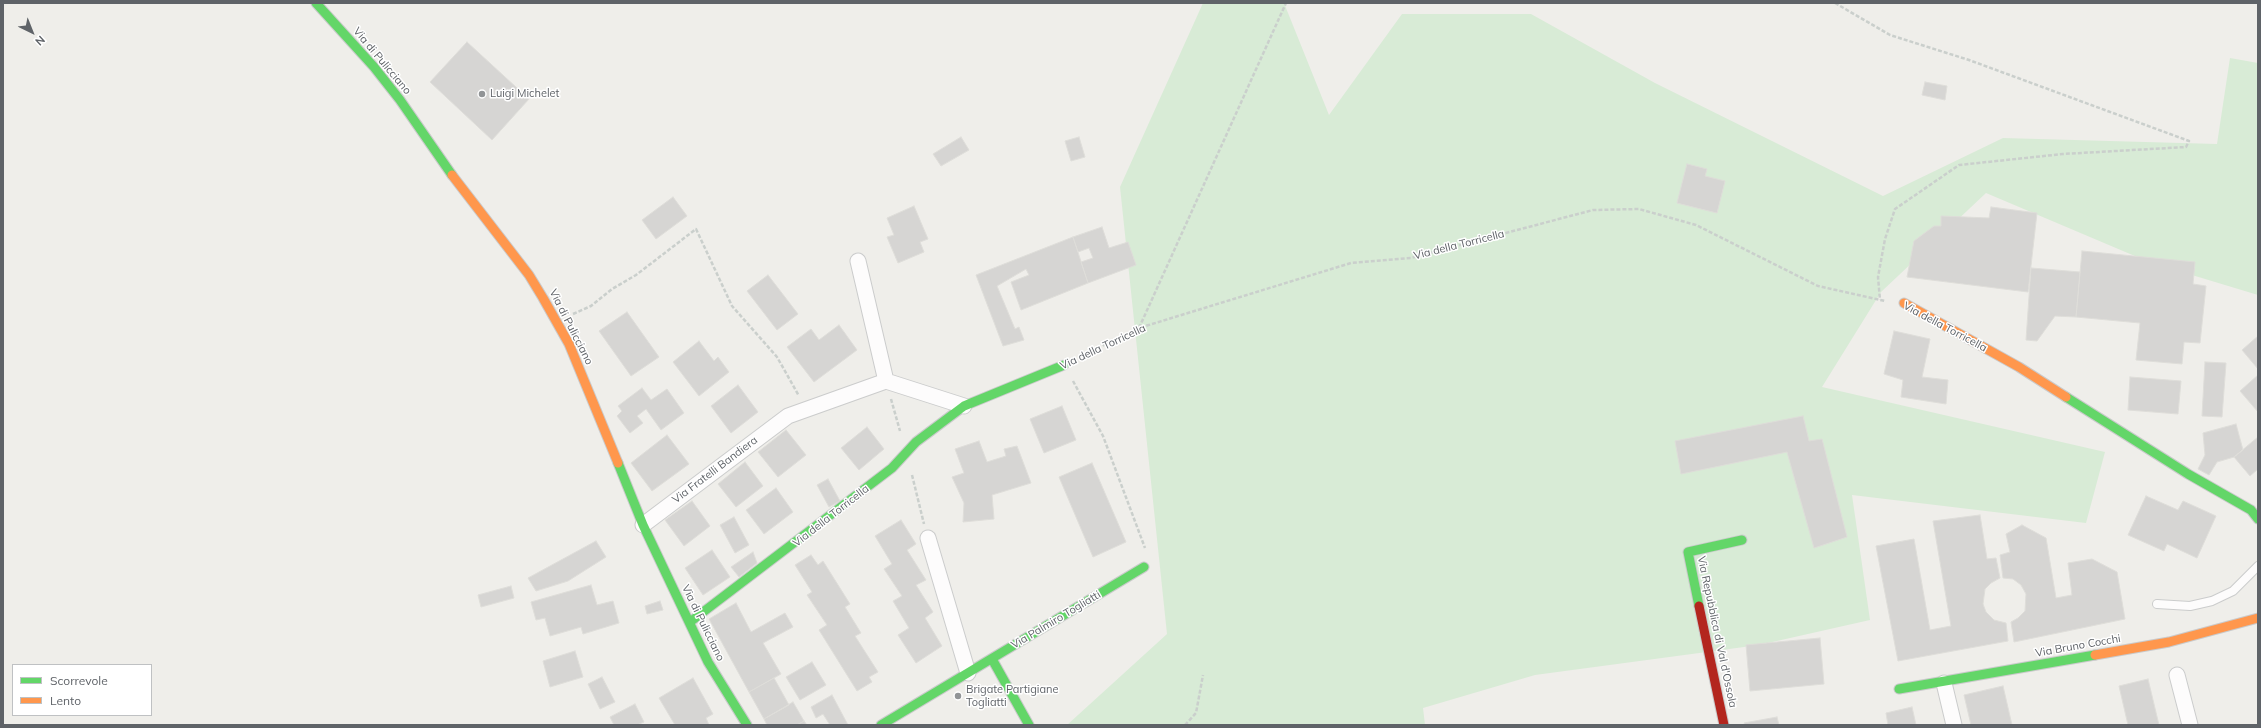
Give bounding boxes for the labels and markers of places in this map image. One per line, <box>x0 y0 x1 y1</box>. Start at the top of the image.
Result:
place label: Luigi Michelet <box>490 87 559 101</box>
marker: Luigi Michelet <box>477 89 487 99</box>
place label: Brigate Partigiane Togliatti <box>966 683 1059 709</box>
marker: Brigate Partigiane Togliatti <box>953 691 963 701</box>

